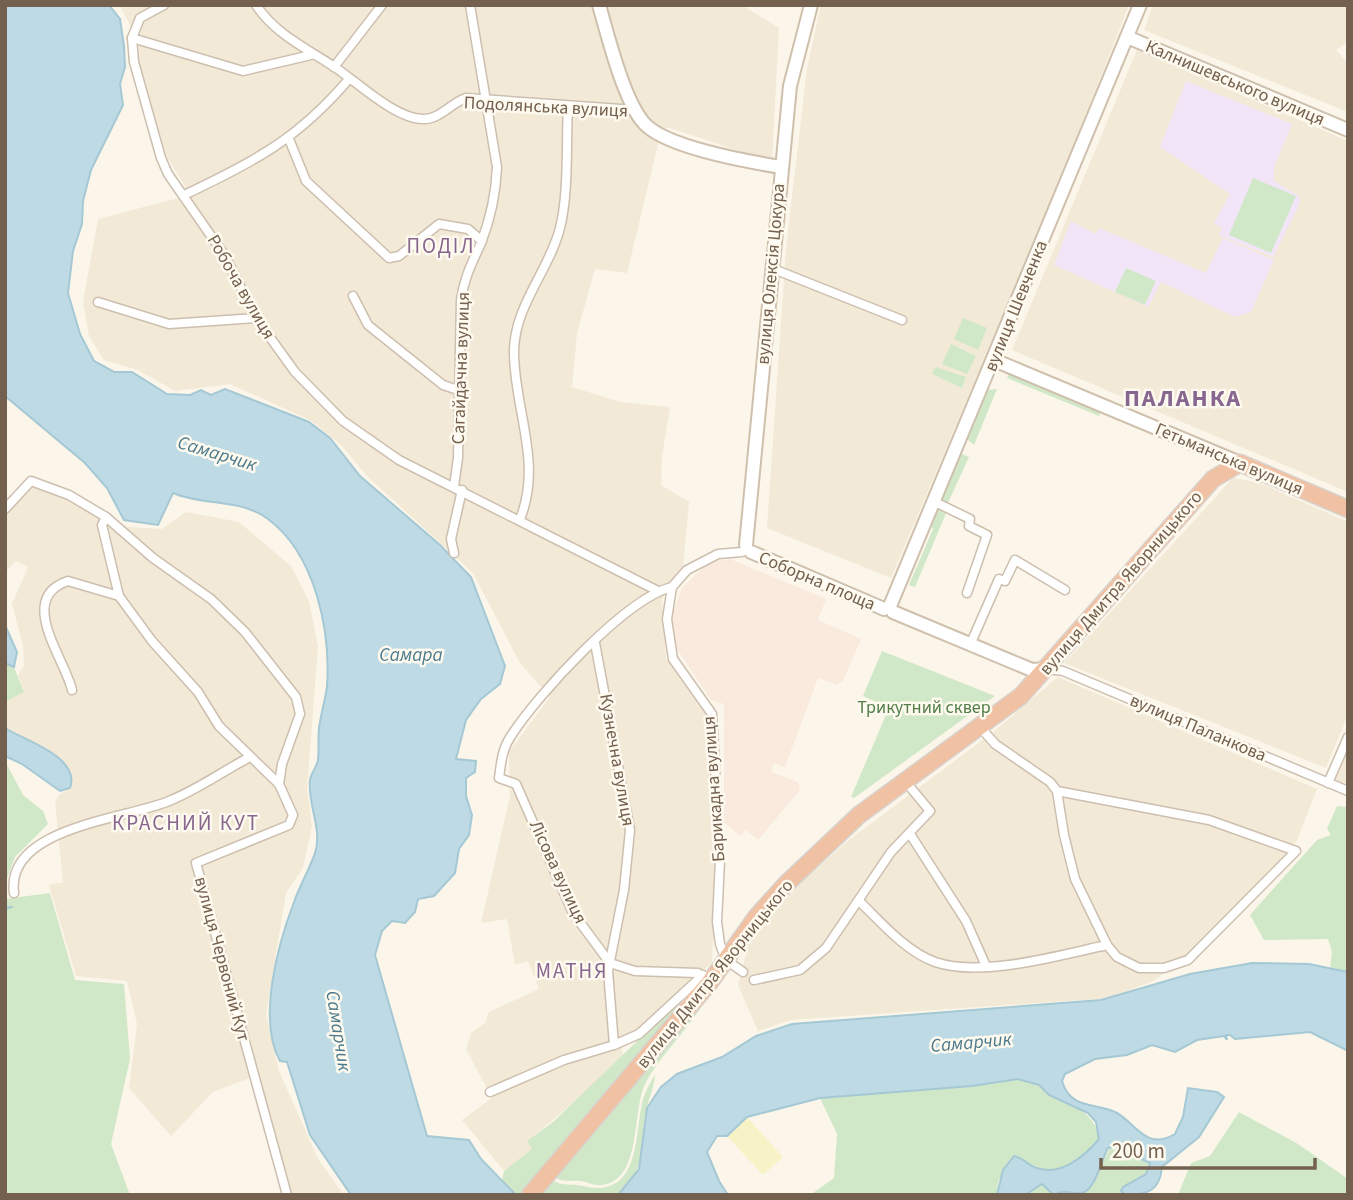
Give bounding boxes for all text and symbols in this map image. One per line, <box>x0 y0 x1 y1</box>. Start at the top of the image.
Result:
street label: Калнишевського вулиця <box>1141 34 1329 132</box>
street label: Подолянська вулиця <box>463 90 629 124</box>
street label: вулиця Олексія Цокура <box>751 182 791 366</box>
street label: Робоча вулиця <box>201 230 281 344</box>
district label: ПОДІЛ <box>406 231 476 261</box>
street label: вулиця Шевченка <box>978 237 1054 375</box>
street label: Сагайдачна вулиця <box>446 291 476 445</box>
district label: ПАЛАНКА <box>1124 381 1242 416</box>
street label: Гетьманська вулиця <box>1151 417 1307 501</box>
water label: Самарчик <box>174 429 261 479</box>
street label: вулиця Дмитра Яворницького <box>1034 485 1208 681</box>
street label: Соборна площа <box>755 545 879 617</box>
water label: Самара <box>379 642 443 669</box>
street label: вулиця Паланкова <box>1126 688 1270 768</box>
street label: Кузнечна вулиця <box>593 692 641 828</box>
park label: Трикутний сквер <box>857 695 991 720</box>
street label: Барикадна вулиця <box>696 715 732 863</box>
district label: КРАСНИЙ КУТ <box>112 808 260 838</box>
street label: Лісова вулиця <box>523 816 593 928</box>
street label: вулиця Червоний Кут <box>188 874 256 1044</box>
street label: вулиця Дмитра Яворницького <box>631 874 799 1074</box>
district label: МАТНЯ <box>536 956 608 986</box>
water label: Самарчик <box>318 989 358 1074</box>
water label: Самарчик <box>929 1026 1014 1060</box>
scale bar <box>1101 1126 1314 1170</box>
text: 200 m <box>1112 1136 1165 1166</box>

